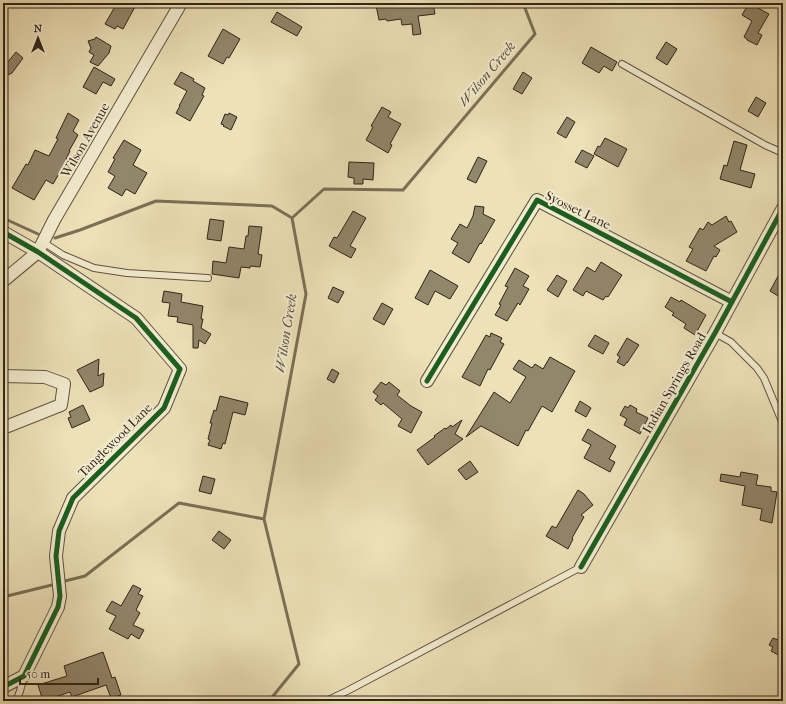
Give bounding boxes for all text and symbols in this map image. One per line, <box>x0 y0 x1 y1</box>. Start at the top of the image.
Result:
north arrow <box>18 18 58 58</box>
text: N <box>34 22 43 35</box>
water label: Wilson Creek <box>455 38 519 110</box>
street label: Wilson Avenue <box>57 100 113 181</box>
street label: Syosset Lane <box>543 188 614 233</box>
water label: Wilson Creek <box>271 292 301 374</box>
street label: Indian Springs Road <box>639 329 709 436</box>
street label: Tanglewood Lane <box>75 400 155 480</box>
scale bar <box>20 660 98 686</box>
text: 50 m <box>26 667 50 681</box>

